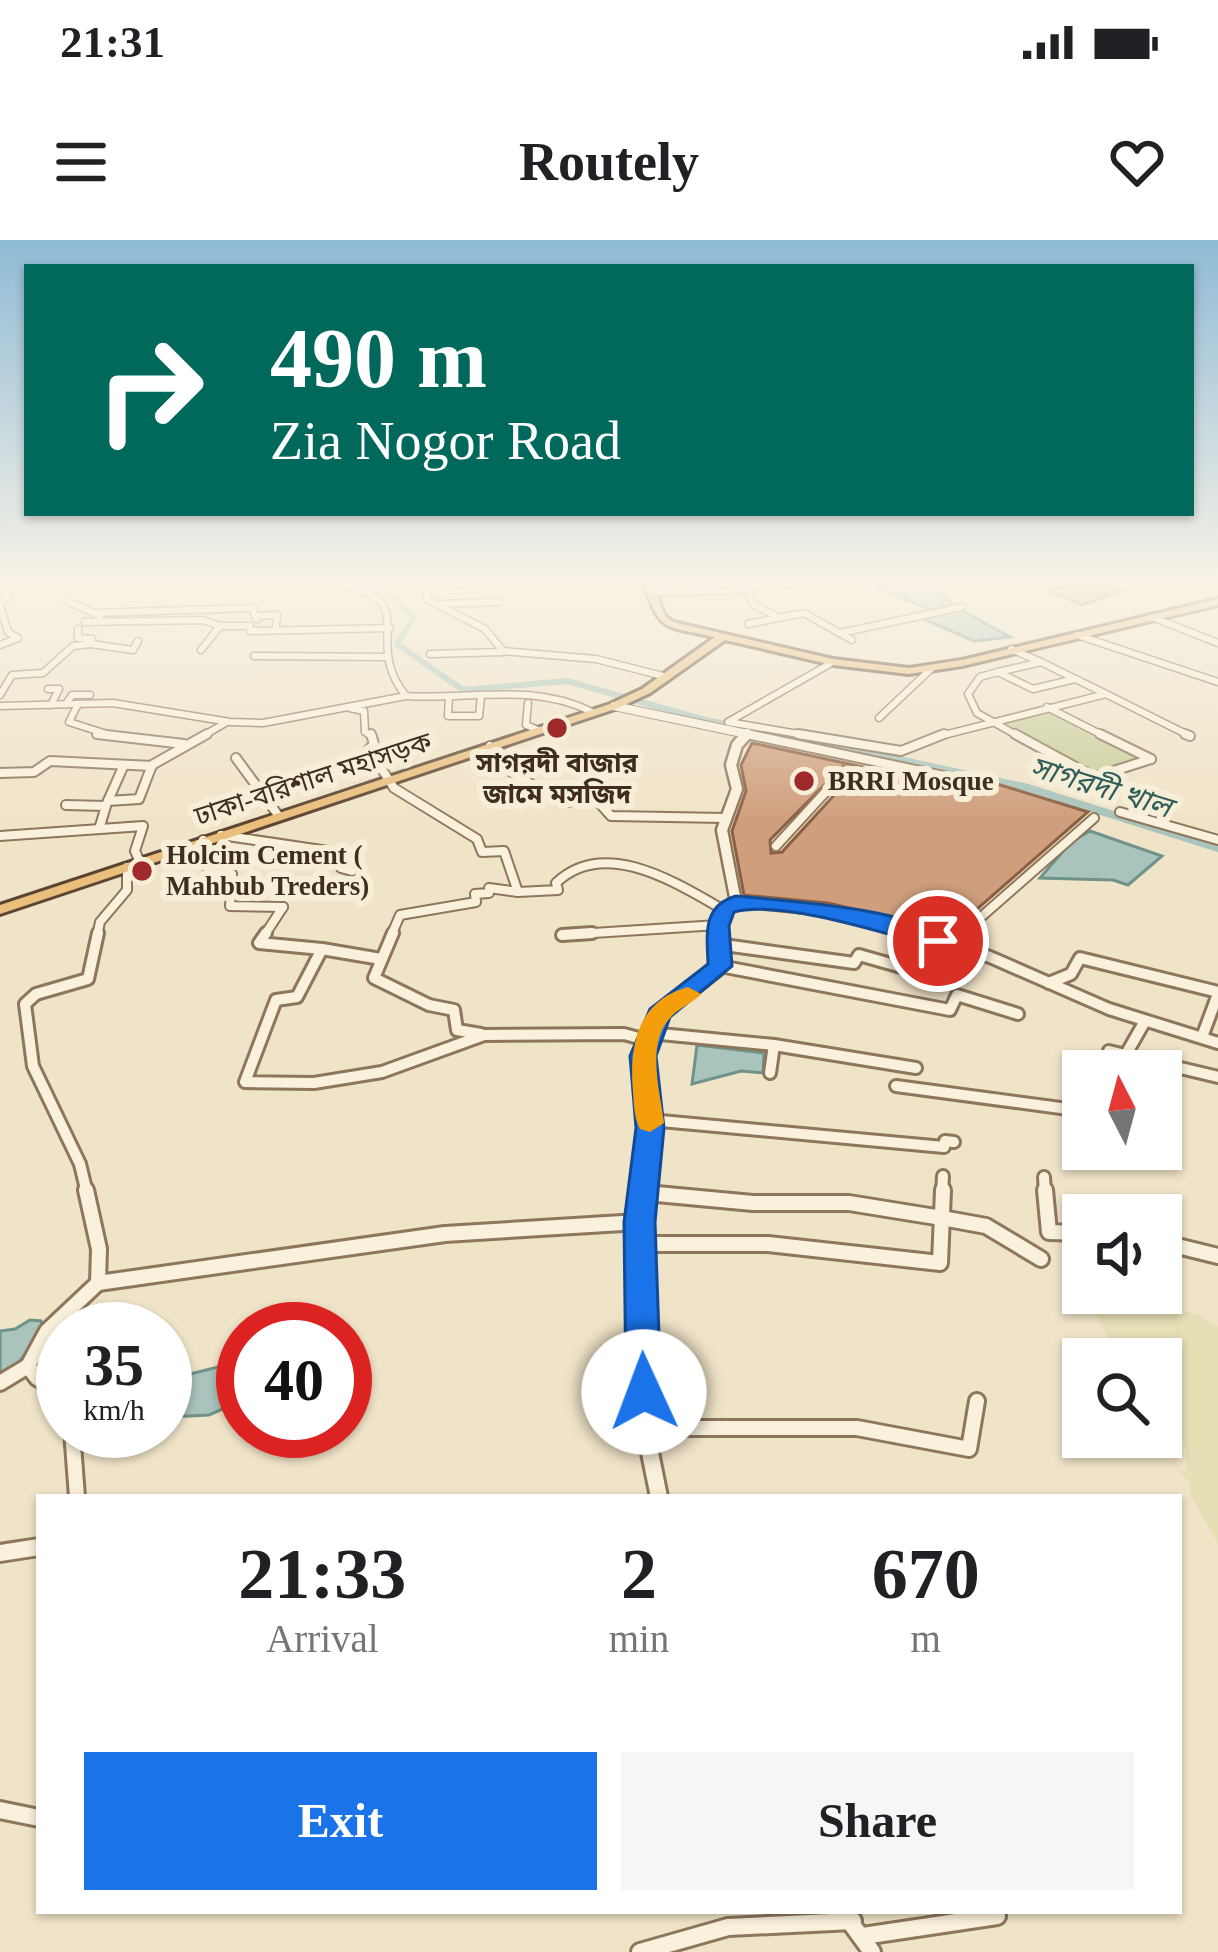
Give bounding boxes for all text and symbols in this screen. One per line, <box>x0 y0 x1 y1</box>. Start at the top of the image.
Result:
text: 21:31 <box>60 17 165 67</box>
icon: menu <box>48 129 114 195</box>
icon: heart <box>1104 129 1170 195</box>
text: Routely <box>519 132 699 192</box>
icon: right <box>72 312 228 468</box>
text: 490 m <box>270 312 487 405</box>
text: Zia Nogor Road <box>270 411 621 471</box>
marker: সাগরদী বাজার জামে মসজিদ <box>544 715 570 741</box>
street label: ঢাকা-বরিশাল মহাসড়ক <box>190 725 436 832</box>
place label: সাগরদী বাজার জামে মসজিদ <box>475 747 639 809</box>
water label: সাগরদী খাল <box>1027 748 1181 825</box>
place label: BRRI Mosque <box>828 766 994 796</box>
marker: BRRI Mosque <box>791 768 817 794</box>
place label: Holcim Cement ( Mahbub Treders) <box>166 840 369 901</box>
marker: Holcim Cement ( Mahbub Treders) <box>129 858 155 884</box>
pin <box>887 890 989 992</box>
icon: arrive <box>905 908 971 974</box>
north arrow <box>1062 1050 1182 1170</box>
map controls <box>1062 1050 1182 1458</box>
button: sound <box>1062 1194 1182 1314</box>
speed limit sign: 40 <box>216 1302 372 1458</box>
position arrow <box>581 1329 707 1455</box>
text: 35 <box>84 1332 144 1398</box>
button: search <box>1062 1338 1182 1458</box>
text: km/h <box>83 1393 145 1426</box>
text: 21:33 <box>238 1534 406 1614</box>
text: 2 <box>621 1534 657 1614</box>
text: 670 <box>872 1534 980 1614</box>
text: Arrival <box>266 1617 379 1660</box>
text: min <box>609 1617 669 1660</box>
text: m <box>910 1617 941 1660</box>
button: Exit <box>84 1752 597 1890</box>
button: Share <box>621 1752 1134 1890</box>

